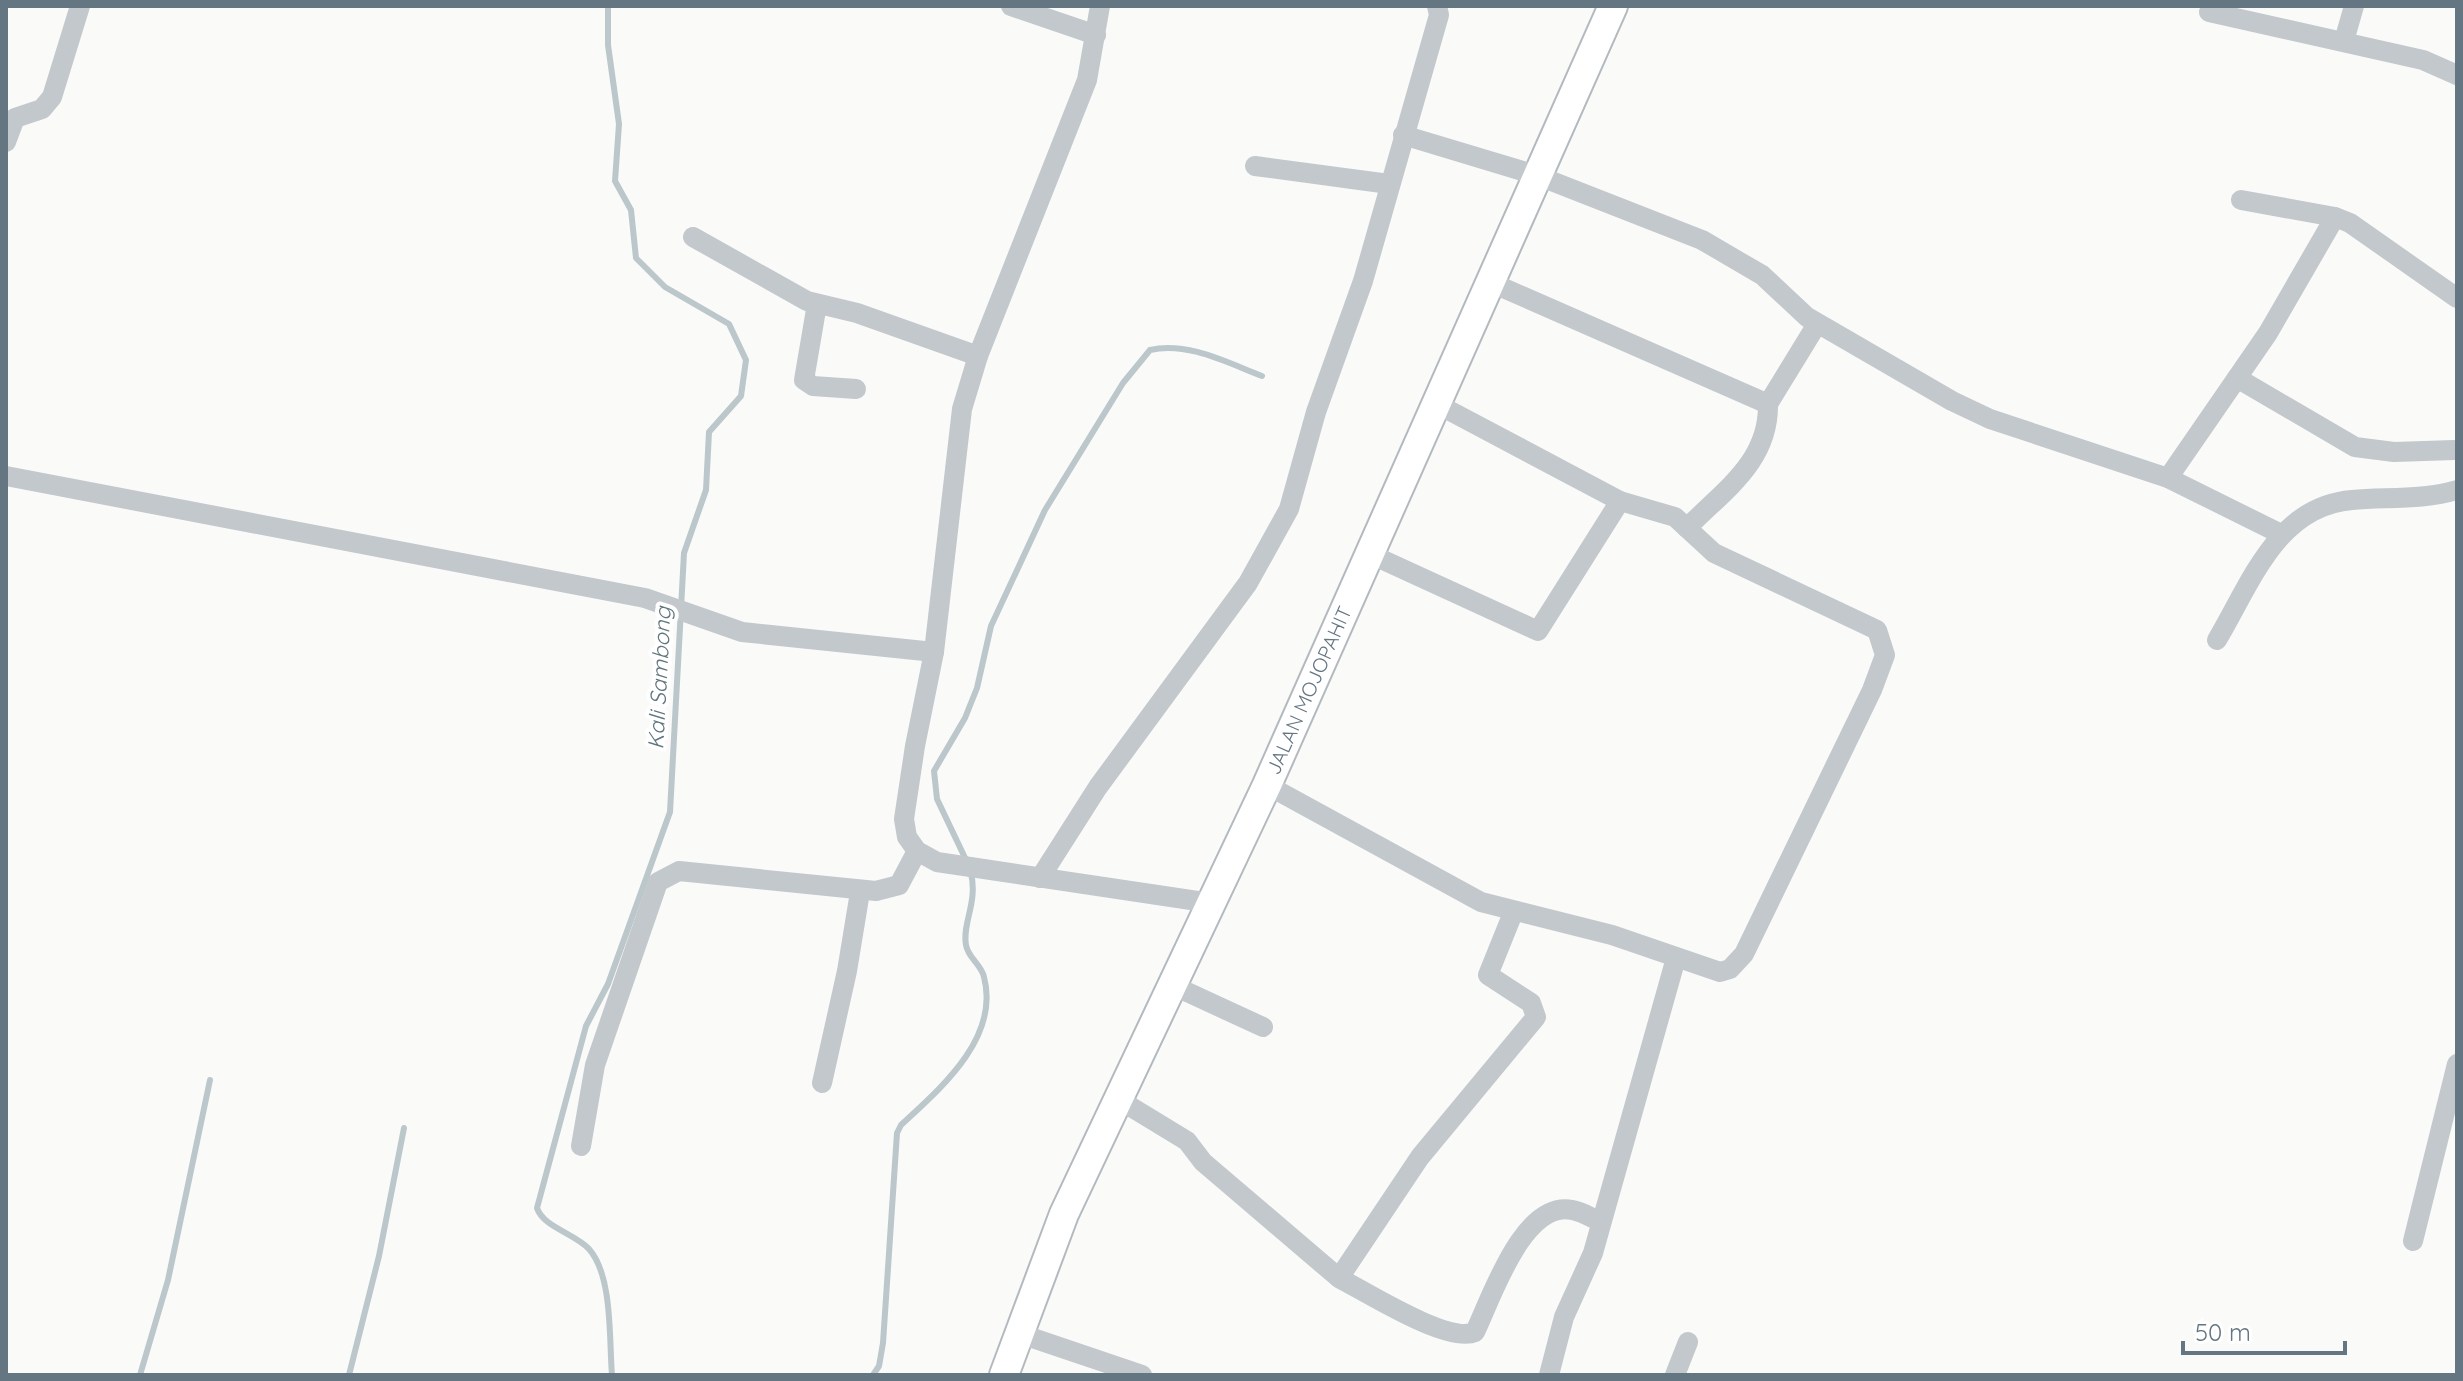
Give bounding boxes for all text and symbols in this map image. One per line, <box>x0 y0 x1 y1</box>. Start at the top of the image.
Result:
street label: JALAN MOJOPAHIT <box>1260 602 1357 778</box>
water label: Kali Sambong <box>641 605 677 750</box>
scale bar <box>2183 1305 2345 1355</box>
text: 50 m <box>2195 1317 2251 1347</box>

